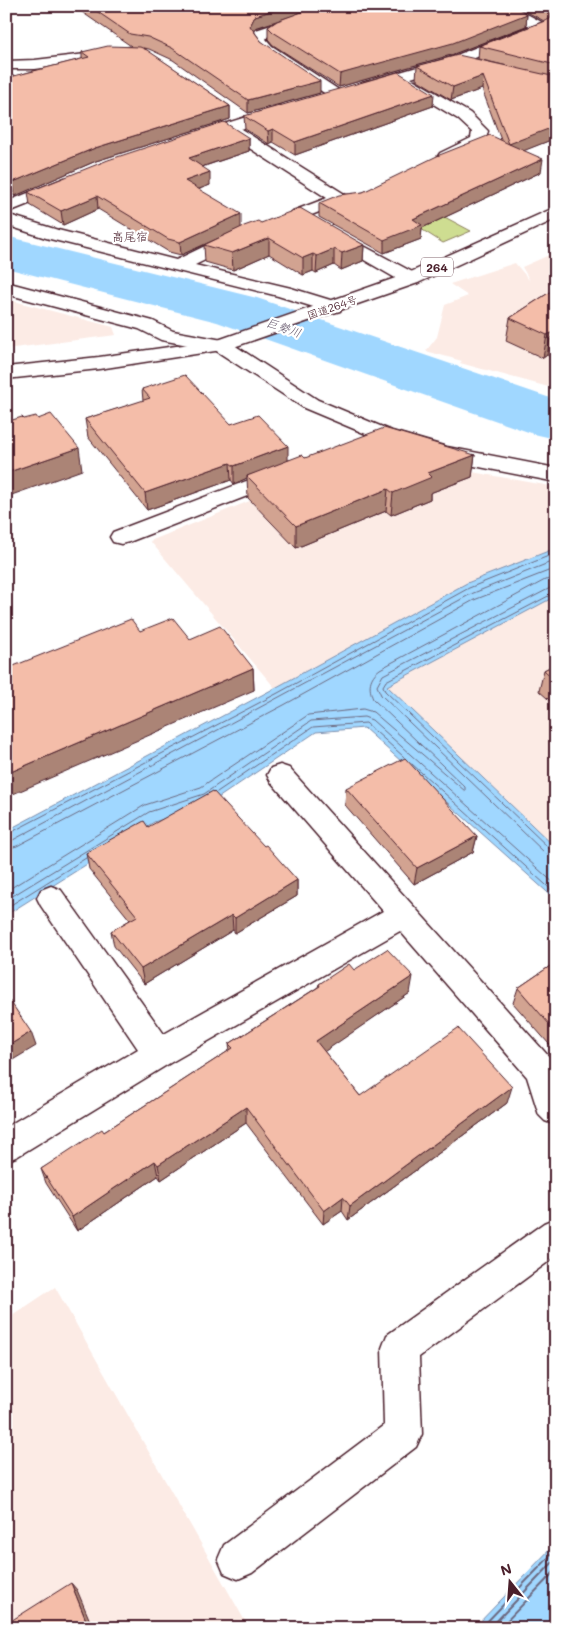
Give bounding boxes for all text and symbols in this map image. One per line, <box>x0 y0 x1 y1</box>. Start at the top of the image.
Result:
district label: 高尾宿 <box>112 228 148 244</box>
road number: 264 <box>421 258 453 276</box>
street label: 国道264号 <box>305 291 359 323</box>
water label: 巨勢川 <box>264 314 304 340</box>
north arrow <box>484 1556 534 1606</box>
text: N <box>498 1558 514 1580</box>

